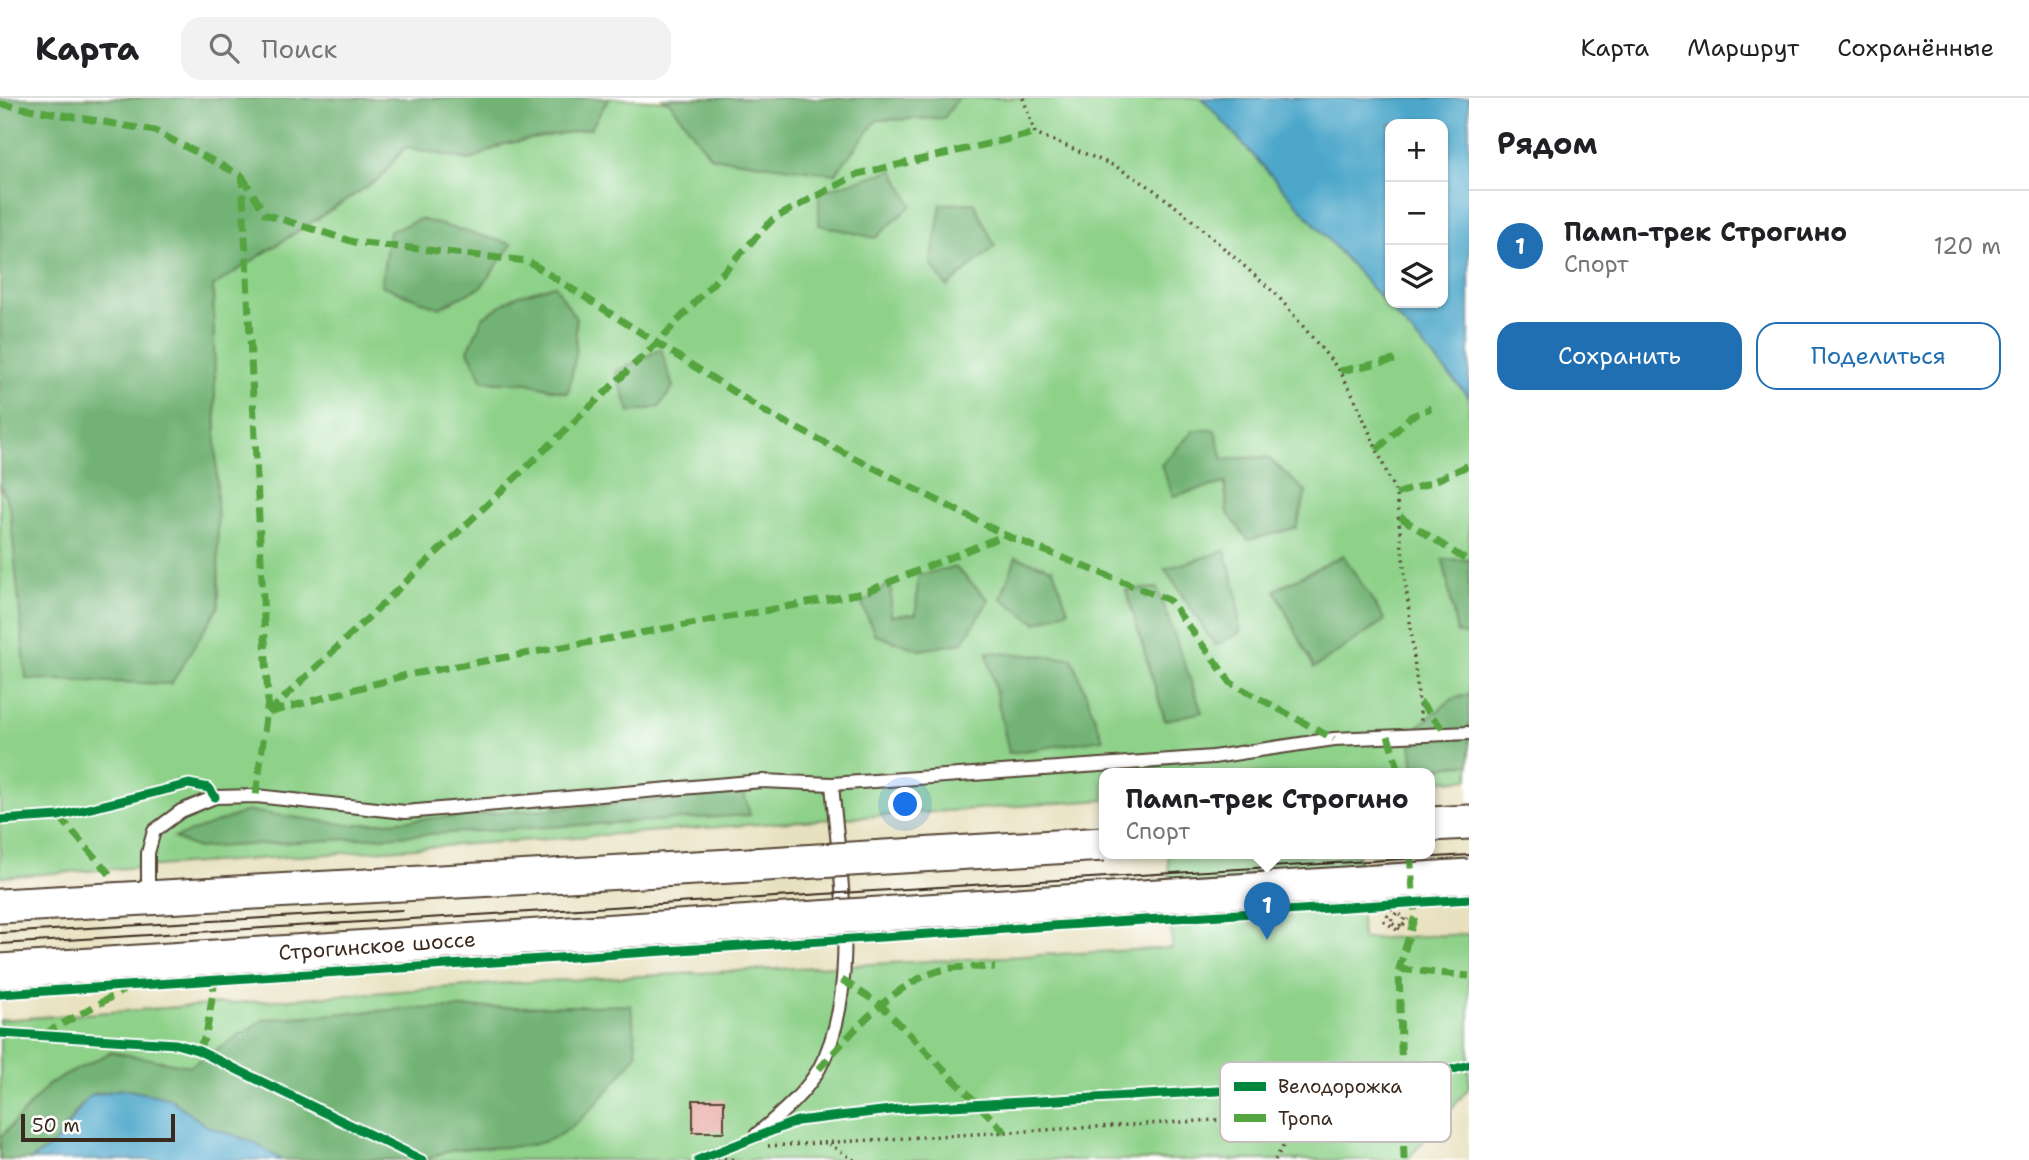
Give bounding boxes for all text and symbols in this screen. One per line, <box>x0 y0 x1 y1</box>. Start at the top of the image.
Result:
search box <box>181 17 671 80</box>
text: Карта <box>35 26 139 71</box>
icon: search <box>205 29 243 67</box>
text: Поиск <box>261 31 337 66</box>
text: Карта <box>1581 32 1649 64</box>
text: Маршрут <box>1687 32 1799 64</box>
text: Сохранённые <box>1837 32 1994 64</box>
map controls <box>1385 119 1448 308</box>
button: + <box>1385 119 1448 182</box>
text: Рядом <box>1497 123 1597 164</box>
button: − <box>1385 182 1448 245</box>
text: Памп-трек Строгино <box>1564 214 1847 249</box>
text: 1 <box>1515 231 1525 261</box>
text: 120 m <box>1933 231 2001 261</box>
button: layers <box>1385 245 1448 308</box>
text: Спорт <box>1564 249 1629 279</box>
button: Сохранить <box>1497 322 1742 390</box>
button: Поделиться <box>1756 322 2001 390</box>
popup <box>1099 768 1435 859</box>
text: Памп-трек Строгино <box>1125 781 1409 816</box>
your location <box>888 787 922 821</box>
text: Спорт <box>1125 816 1190 846</box>
pin: 1 <box>1244 882 1290 940</box>
street label: Строгинское шоссе <box>277 925 477 967</box>
legend <box>1220 1062 1451 1142</box>
text: Велодорожка <box>1278 1074 1402 1099</box>
text: Тропа <box>1278 1106 1333 1131</box>
scale bar <box>21 1111 175 1143</box>
text: 50 m <box>32 1113 80 1138</box>

